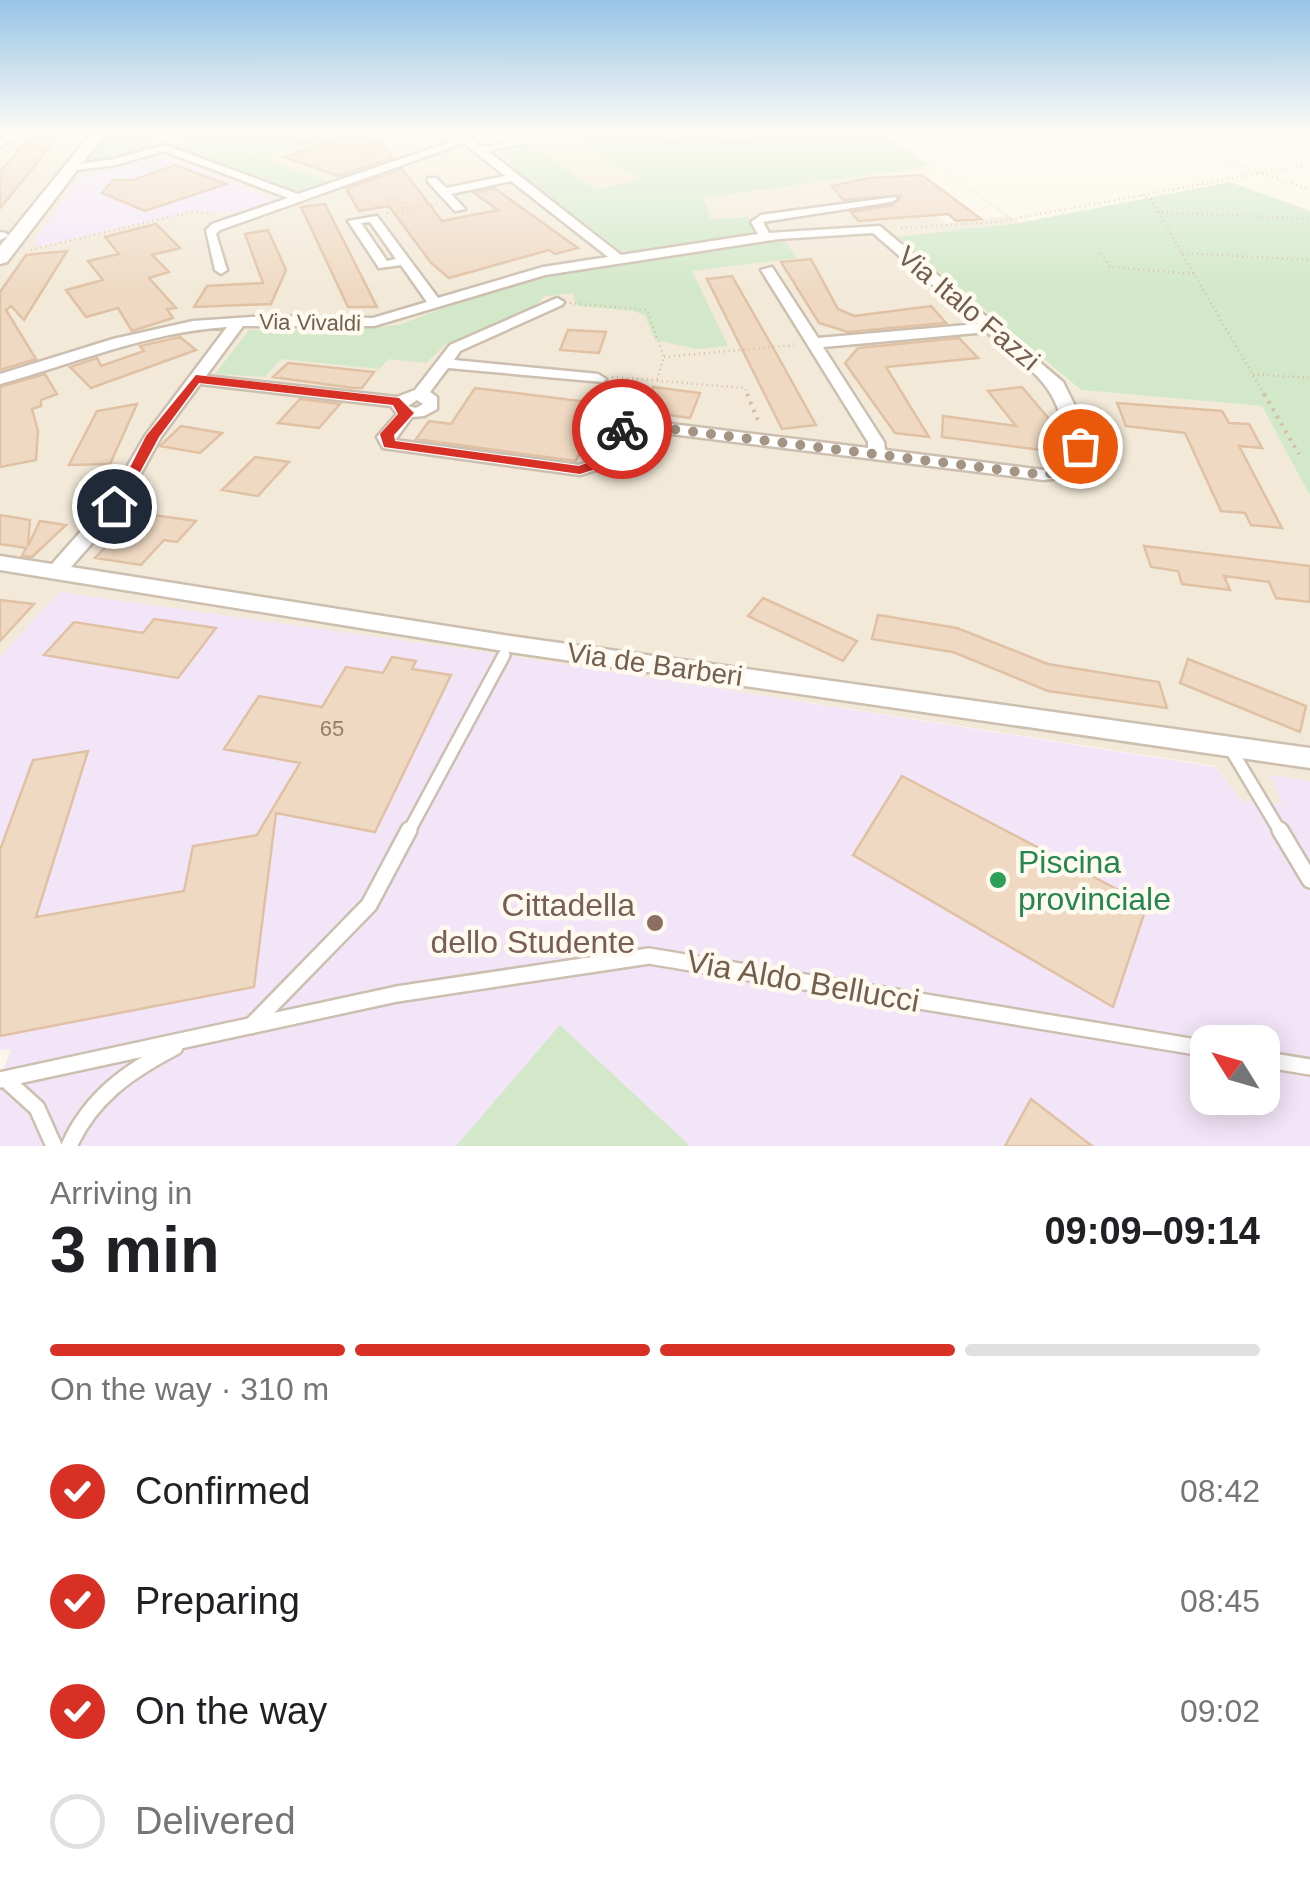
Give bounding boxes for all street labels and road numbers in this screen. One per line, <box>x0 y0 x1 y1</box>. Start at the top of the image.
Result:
street label: Via Italo Fazzi <box>892 240 1046 377</box>
street label: Via Vivaldi <box>259 309 361 336</box>
street label: Via de Barberi <box>565 637 745 692</box>
street label: Via Aldo Bellucci <box>684 943 922 1019</box>

